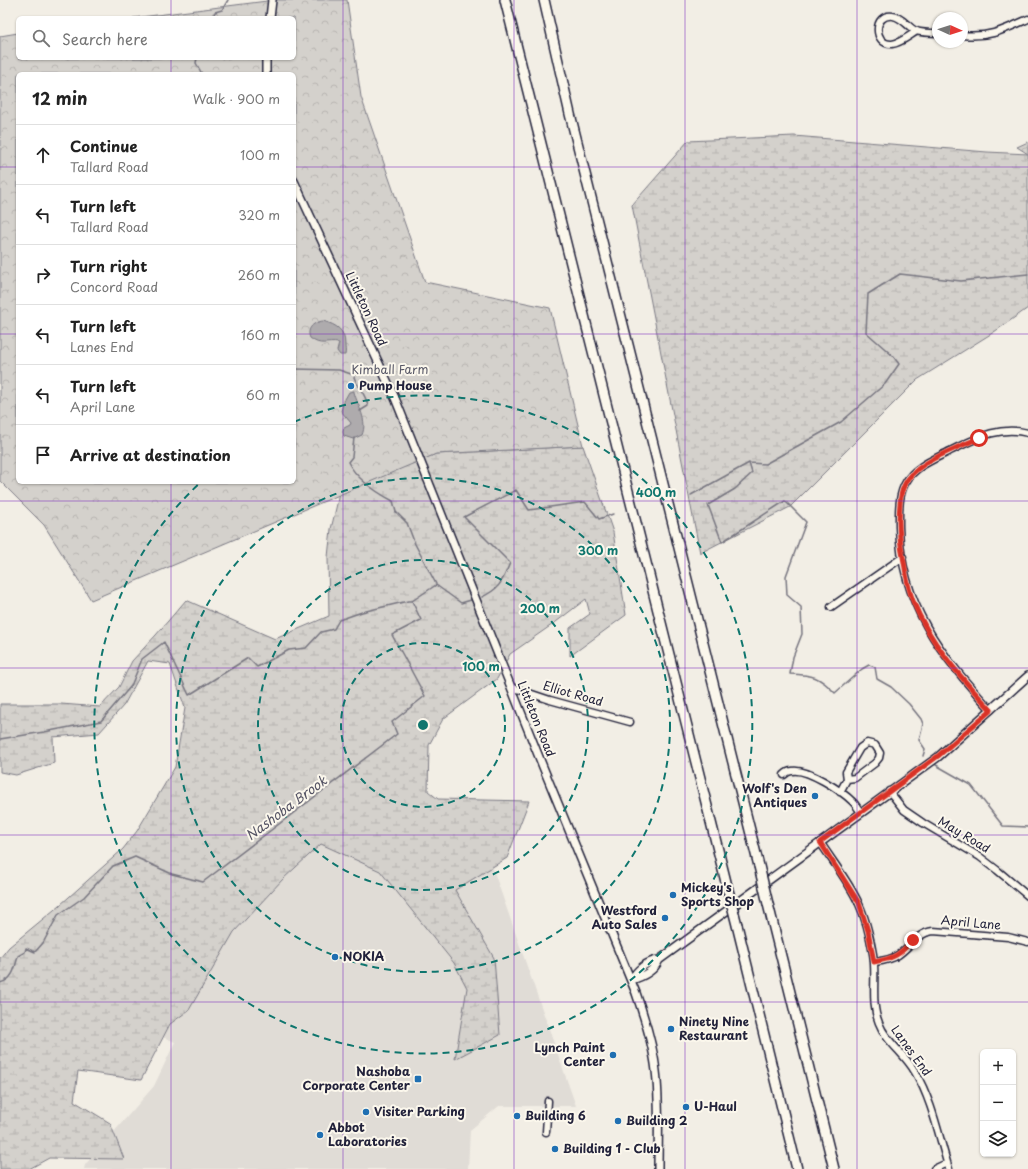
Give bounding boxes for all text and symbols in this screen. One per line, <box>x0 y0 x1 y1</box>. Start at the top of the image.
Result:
north arrow <box>932 12 968 48</box>
search box <box>16 16 296 60</box>
icon: search <box>30 27 52 49</box>
text: Search here <box>62 27 148 50</box>
text: 12 min <box>32 85 87 111</box>
text: Walk · 900 m <box>193 89 280 108</box>
text: Continue <box>70 134 138 157</box>
icon: ahead <box>32 144 54 166</box>
text: 100 m <box>240 145 280 164</box>
text: Tallard Road <box>70 157 149 176</box>
text: Turn left <box>70 194 136 217</box>
icon: left <box>32 204 54 226</box>
text: 320 m <box>238 205 280 224</box>
text: Tallard Road <box>70 217 149 236</box>
text: Turn right <box>70 254 147 277</box>
icon: right <box>32 264 54 286</box>
text: 260 m <box>238 265 280 284</box>
street label: Littleton Road <box>342 268 392 349</box>
text: Concord Road <box>70 277 158 296</box>
text: Turn left <box>70 314 136 337</box>
icon: left <box>32 324 54 346</box>
text: 160 m <box>241 325 280 344</box>
text: Lanes End <box>70 337 134 356</box>
park label: Kimball Farm <box>352 360 428 378</box>
text: Turn left <box>70 374 136 397</box>
place label: Pump House <box>359 376 432 394</box>
marker: Pump House <box>346 381 356 391</box>
icon: left <box>32 384 54 406</box>
text: 60 m <box>246 385 280 404</box>
text: April Lane <box>70 397 135 416</box>
route start <box>970 429 988 447</box>
text: Arrive at destination <box>70 443 231 466</box>
icon: arrive <box>32 444 54 466</box>
text: 400 m <box>636 483 676 501</box>
text: 300 m <box>578 541 618 559</box>
text: 200 m <box>520 599 560 617</box>
text: 100 m <box>462 657 500 675</box>
street label: Elliot Road <box>541 676 605 710</box>
street label: Littleton Road <box>513 678 560 759</box>
centre of rings <box>416 718 430 732</box>
water label: Nashoba Brook <box>241 770 331 844</box>
place label: Wolf's Den Antiques <box>742 779 807 811</box>
marker: Wolf's Den Antiques <box>810 791 820 801</box>
street label: May Road <box>935 812 994 857</box>
place label: Mickey's Sports Shop <box>681 878 754 910</box>
marker: Mickey's Sports Shop <box>668 890 678 900</box>
place label: Westford Auto Sales <box>592 901 657 933</box>
street label: April Lane <box>940 910 1002 934</box>
marker: Westford Auto Sales <box>660 913 670 923</box>
route end <box>904 931 922 949</box>
place label: NOKIA <box>343 947 385 965</box>
marker: NOKIA <box>330 952 340 962</box>
place label: Ninety Nine Restaurant <box>679 1012 749 1044</box>
street label: Lanes End <box>887 1021 936 1079</box>
marker: Ninety Nine Restaurant <box>666 1024 676 1034</box>
place label: Lynch Paint Center <box>535 1038 606 1070</box>
map controls <box>980 1049 1016 1157</box>
button: + <box>980 1049 1016 1085</box>
marker: Lynch Paint Center <box>608 1050 618 1060</box>
place label: Nashoba Corporate Center <box>303 1062 411 1094</box>
marker: Nashoba Corporate Center <box>413 1074 423 1084</box>
button: − <box>980 1085 1016 1121</box>
place label: U-Haul <box>694 1097 737 1115</box>
place label: Visiter Parking <box>374 1102 465 1120</box>
marker: U-Haul <box>681 1102 691 1112</box>
place label: Building 6 <box>525 1106 586 1124</box>
marker: Visiter Parking <box>361 1107 371 1117</box>
marker: Building 6 <box>512 1111 522 1121</box>
place label: Building 2 <box>626 1111 688 1129</box>
marker: Building 2 <box>613 1116 623 1126</box>
place label: Abbot Laboratories <box>327 1118 407 1150</box>
button: layers <box>980 1121 1016 1157</box>
marker: Abbot Laboratories <box>315 1130 325 1140</box>
place label: Building 1 - Club <box>563 1139 661 1157</box>
marker: Building 1 - Club <box>550 1144 560 1154</box>

